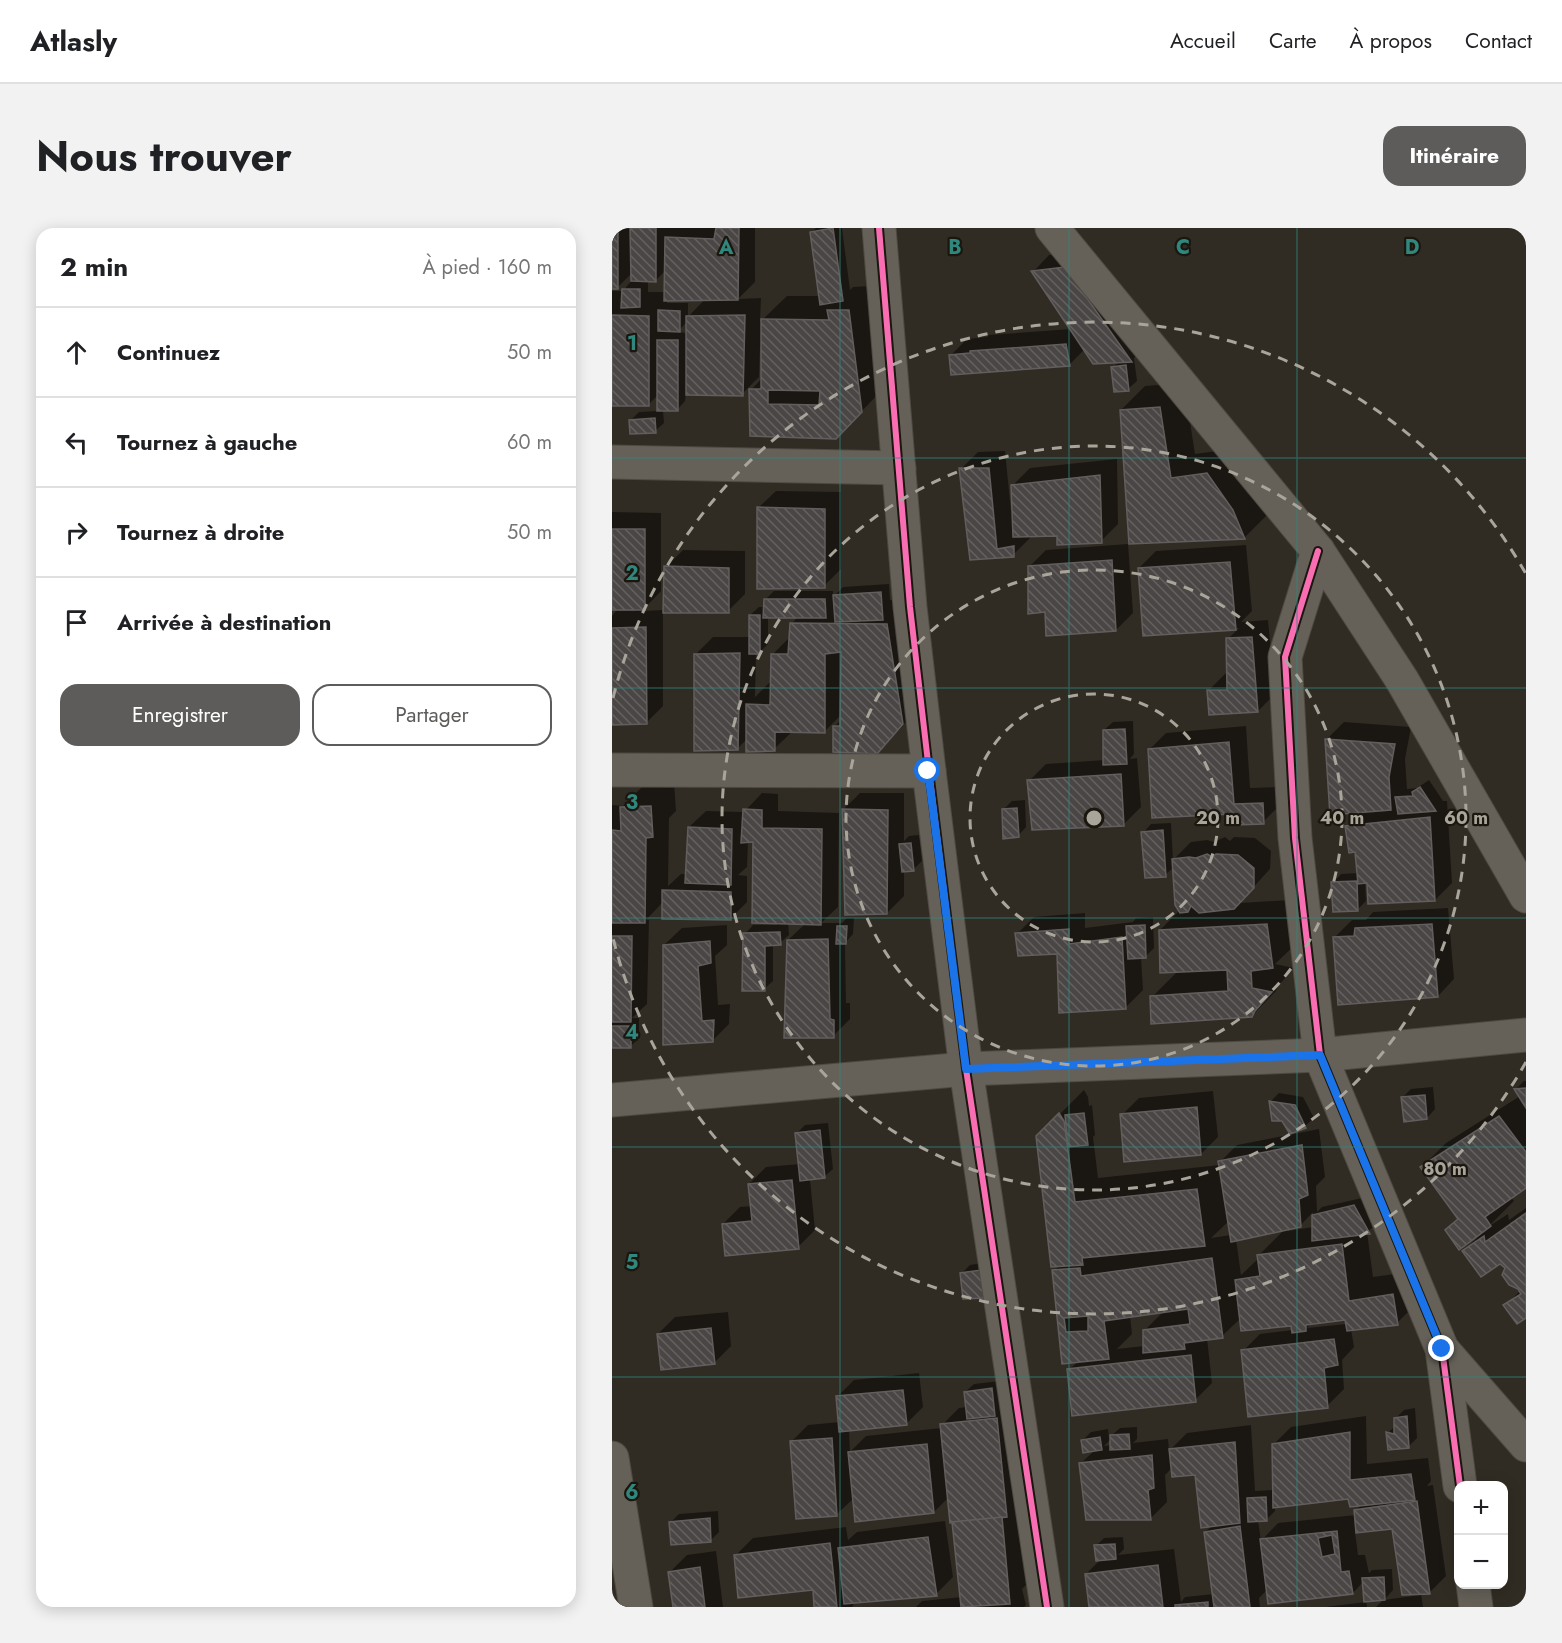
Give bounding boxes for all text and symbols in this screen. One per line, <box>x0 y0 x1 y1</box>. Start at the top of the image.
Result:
text: Atlasly <box>30 21 117 62</box>
text: Accueil <box>1170 26 1236 56</box>
text: Carte <box>1269 26 1317 56</box>
text: À propos <box>1350 26 1432 56</box>
text: Contact <box>1465 26 1532 56</box>
text: Nous trouver <box>36 126 292 187</box>
button: Itinéraire <box>1383 126 1526 186</box>
text: A <box>718 233 734 262</box>
text: B <box>948 233 962 262</box>
text: C <box>1176 233 1190 262</box>
text: D <box>1405 233 1419 262</box>
text: 2 min <box>60 248 128 286</box>
text: À pied · 160 m <box>422 253 552 282</box>
text: 1 <box>627 329 637 358</box>
icon: ahead <box>60 336 93 369</box>
text: Continuez <box>117 336 220 368</box>
text: 50 m <box>507 338 552 367</box>
icon: left <box>60 426 93 459</box>
text: Tournez à gauche <box>117 426 297 458</box>
text: 60 m <box>507 428 552 457</box>
icon: right <box>60 516 93 549</box>
text: Tournez à droite <box>117 516 284 548</box>
text: 50 m <box>507 518 552 547</box>
text: 2 <box>625 559 639 588</box>
icon: arrive <box>60 606 93 639</box>
text: Arrivée à destination <box>117 606 331 638</box>
button: Enregistrer <box>60 684 300 746</box>
button: Partager <box>312 684 552 746</box>
route start <box>914 757 940 783</box>
text: 3 <box>626 788 638 817</box>
text: 20 m <box>1196 805 1240 831</box>
text: 40 m <box>1320 805 1364 831</box>
text: 60 m <box>1444 805 1488 831</box>
centre of rings <box>1084 808 1104 828</box>
text: 4 <box>625 1018 639 1047</box>
text: 80 m <box>1423 1156 1467 1182</box>
text: 5 <box>626 1248 639 1277</box>
route end <box>1428 1335 1454 1361</box>
text: 6 <box>625 1478 639 1507</box>
map controls <box>1454 1481 1508 1589</box>
button: + <box>1454 1481 1508 1535</box>
button: − <box>1454 1535 1508 1589</box>

